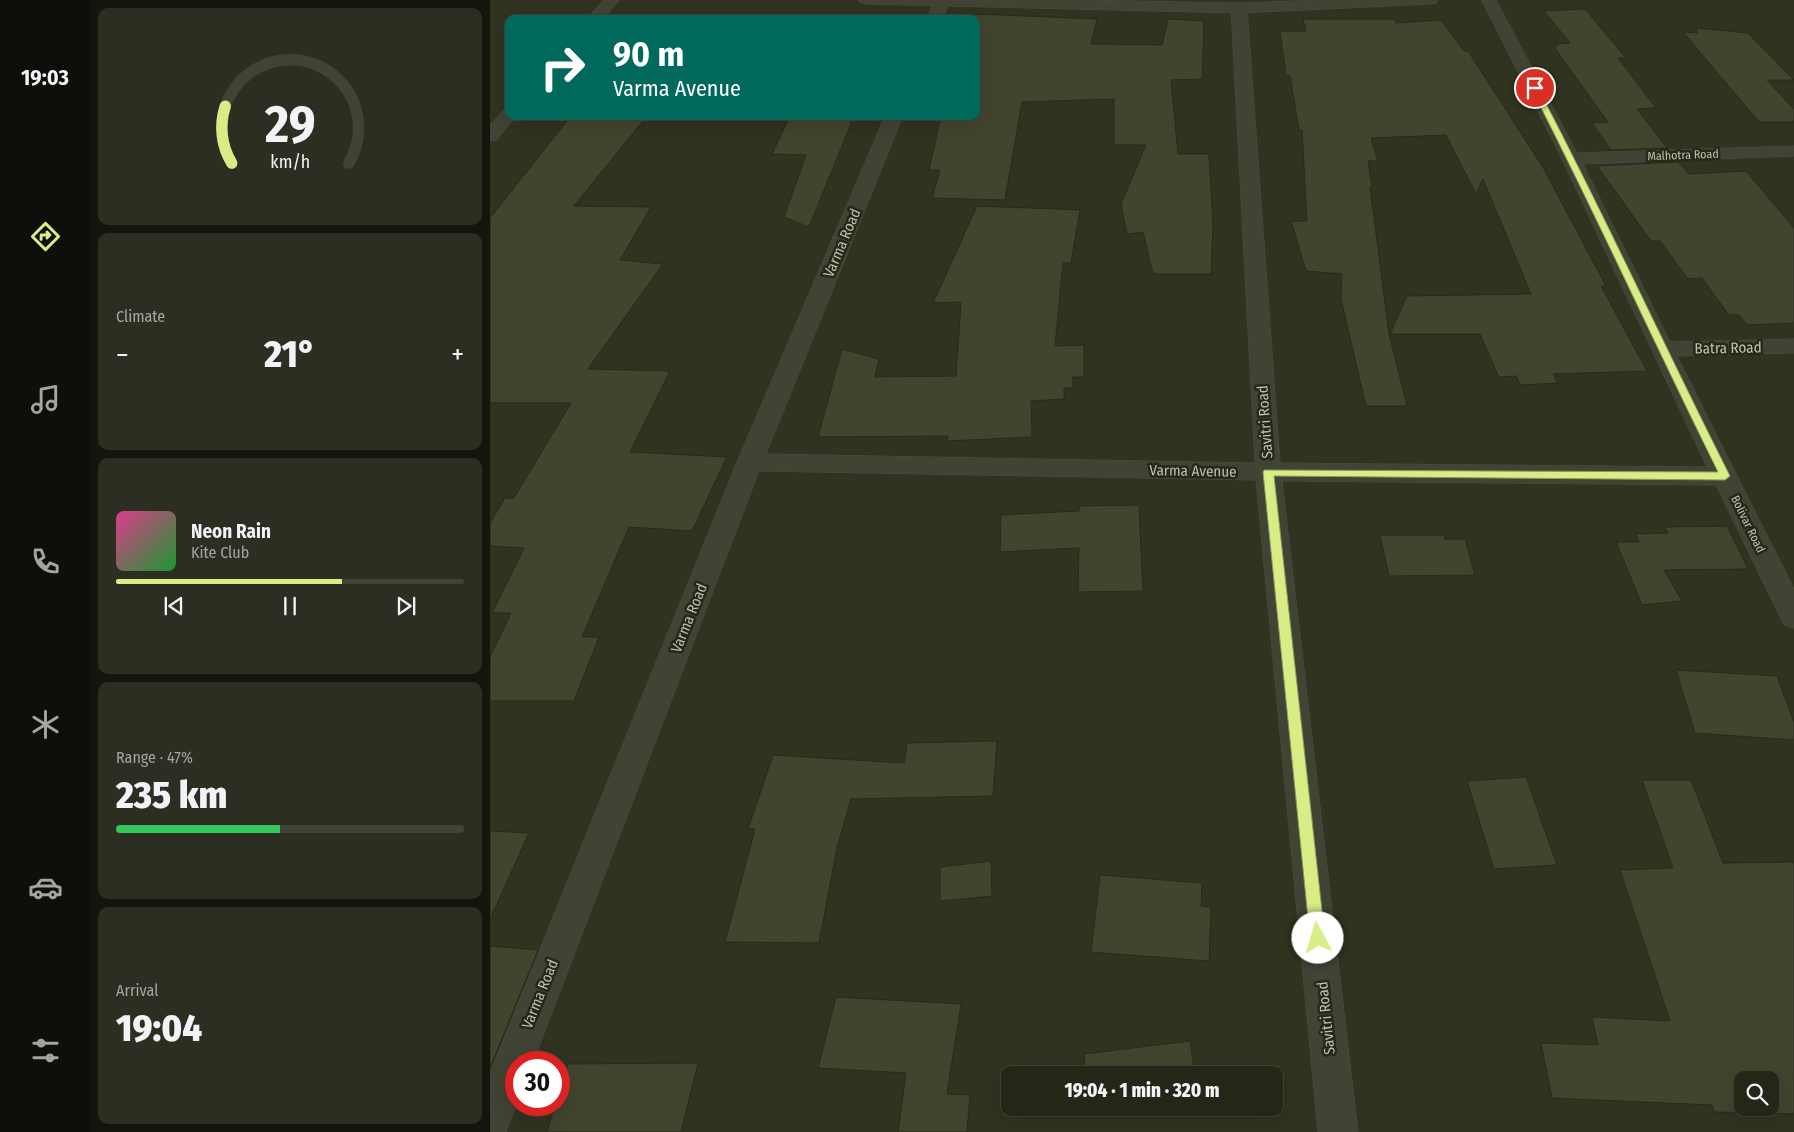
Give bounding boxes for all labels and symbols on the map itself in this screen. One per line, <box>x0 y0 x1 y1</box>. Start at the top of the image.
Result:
pin <box>1514 67 1556 109</box>
street label: Malhotra Road <box>1647 147 1719 163</box>
street label: Varma Road <box>819 206 865 280</box>
street label: Batra Road <box>1694 338 1762 358</box>
street label: Savitri Road <box>1253 385 1277 459</box>
street label: Varma Avenue <box>1149 461 1237 481</box>
street label: Bolivar Road <box>1728 493 1768 555</box>
street label: Varma Road <box>667 581 711 655</box>
position arrow <box>1291 911 1343 963</box>
street label: Varma Road <box>518 957 562 1031</box>
street label: Savitri Road <box>1313 980 1339 1056</box>
speed limit sign: 30 <box>505 1051 570 1116</box>

